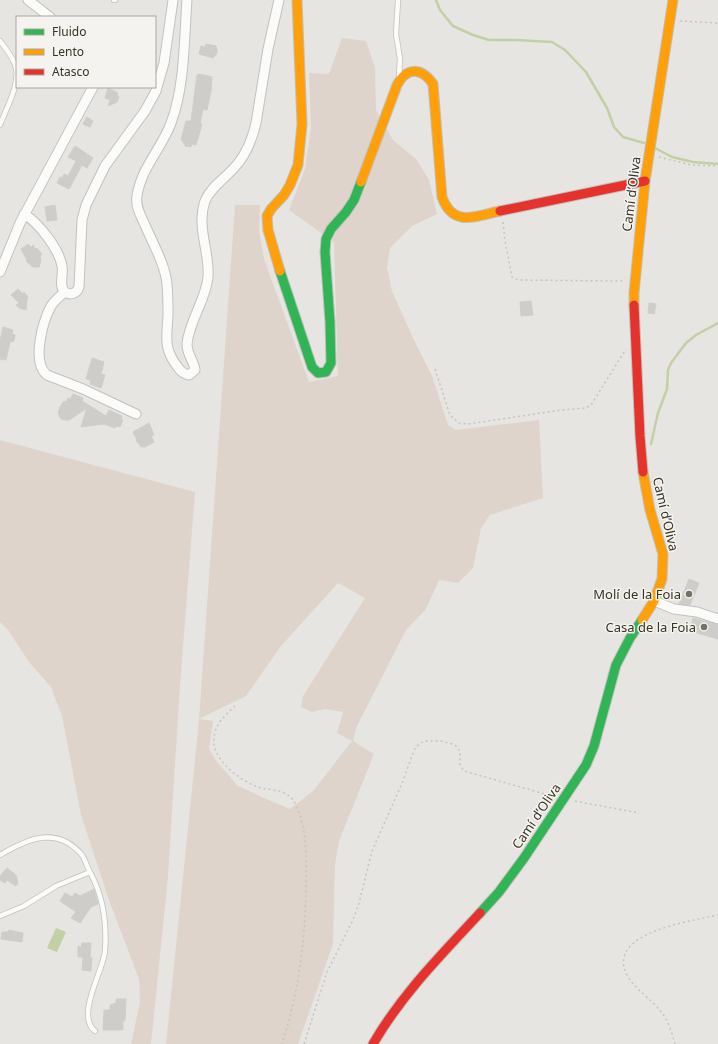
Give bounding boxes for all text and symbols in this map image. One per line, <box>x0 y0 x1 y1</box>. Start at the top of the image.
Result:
legend <box>16 16 156 88</box>
text: Fluido <box>52 23 86 40</box>
text: Lento <box>52 43 84 60</box>
text: Atasco <box>52 63 90 80</box>
street label: Camí d’Oliva <box>617 155 645 233</box>
street label: Camí d’Oliva <box>649 475 683 553</box>
place label: Molí de la Foia <box>593 585 681 603</box>
marker: Molí de la Foia <box>684 589 694 599</box>
place label: Casa de la Foia <box>606 618 696 636</box>
marker: Casa de la Foia <box>699 622 709 632</box>
street label: Camí d’Oliva <box>507 780 565 852</box>

